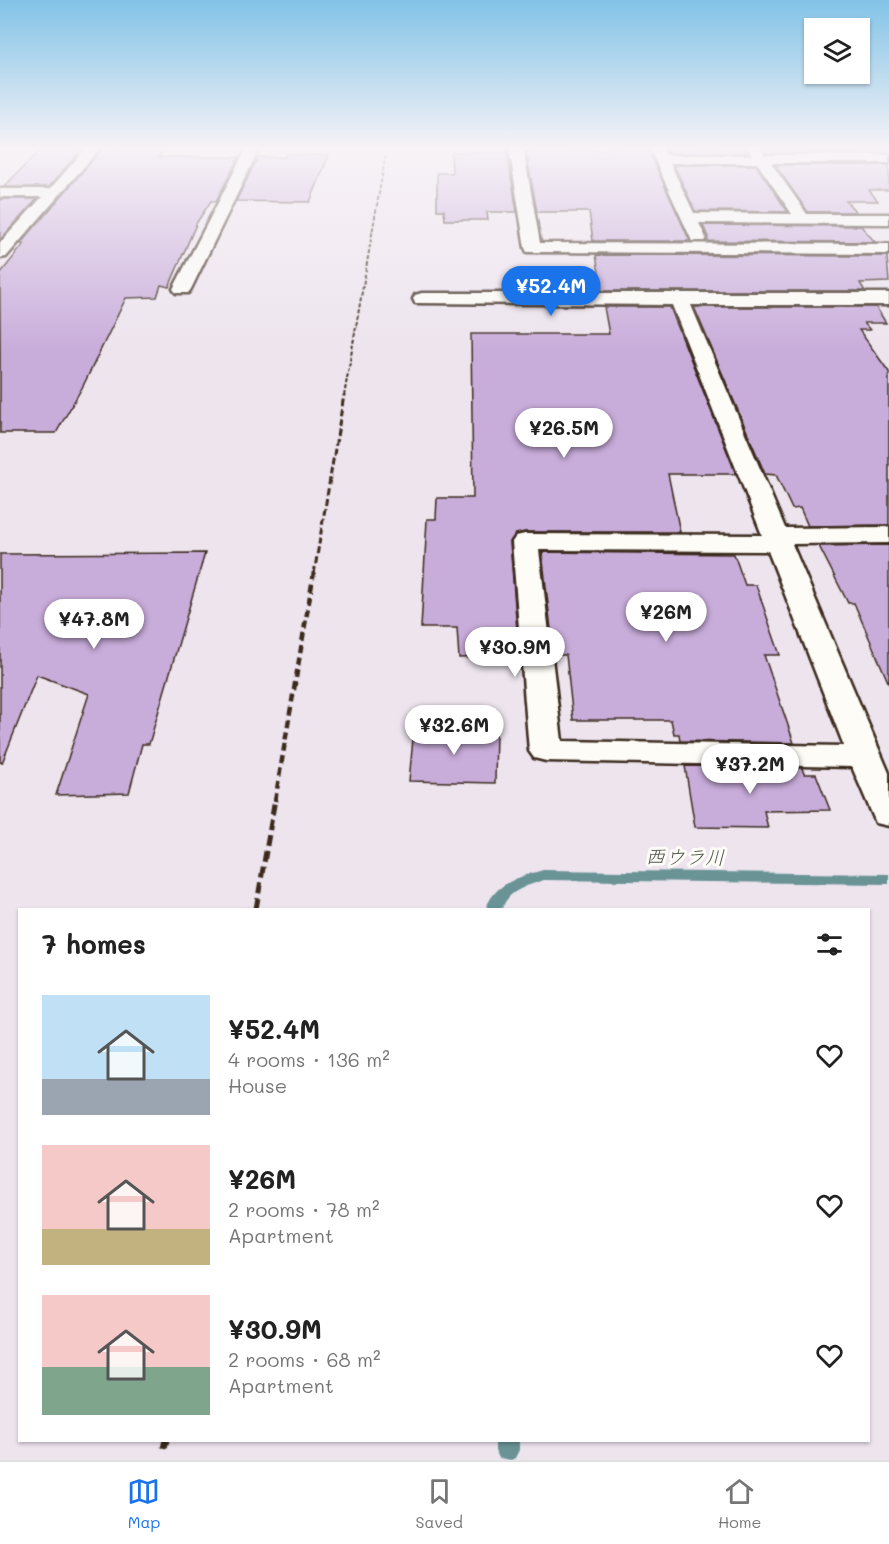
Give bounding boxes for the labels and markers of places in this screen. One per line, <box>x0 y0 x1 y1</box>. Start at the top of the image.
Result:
pin: ¥52.4M <box>502 266 600 317</box>
pin: ¥26.5M <box>515 408 613 459</box>
pin: ¥26M <box>630 592 702 643</box>
pin: ¥47.8M <box>45 599 143 650</box>
pin: ¥30.9M <box>466 627 564 678</box>
pin: ¥32.6M <box>405 705 503 756</box>
pin: ¥37.2M <box>701 744 799 795</box>

